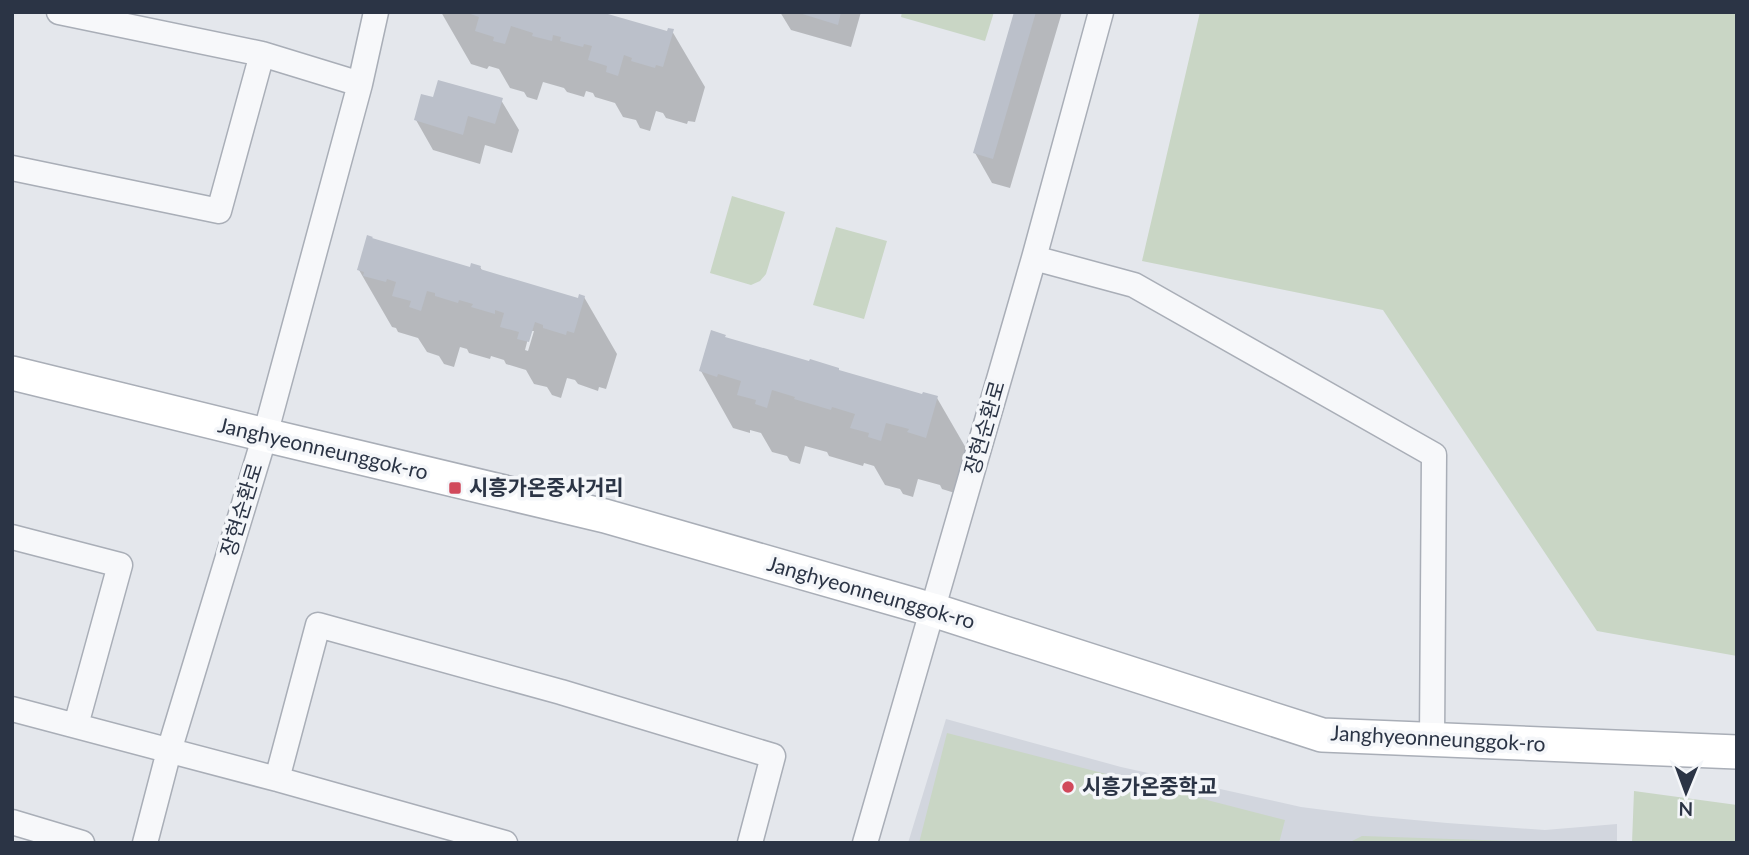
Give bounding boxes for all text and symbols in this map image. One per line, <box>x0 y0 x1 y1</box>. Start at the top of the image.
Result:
street label: 장현순환로 <box>958 378 1009 477</box>
street label: Janghyeonneunggok-ro <box>216 411 431 484</box>
street label: 장현순환로 <box>214 460 267 559</box>
place label: 시흥가온중사거리 <box>469 474 624 499</box>
marker: 시흥가온중사거리 <box>447 480 463 496</box>
street label: Janghyeonneunggok-ro <box>765 550 978 633</box>
street label: Janghyeonneunggok-ro <box>1330 719 1546 756</box>
north arrow <box>1651 757 1721 827</box>
place label: 시흥가온중학교 <box>1082 773 1217 798</box>
marker: 시흥가온중학교 <box>1060 779 1076 795</box>
text: N <box>1678 798 1693 821</box>

